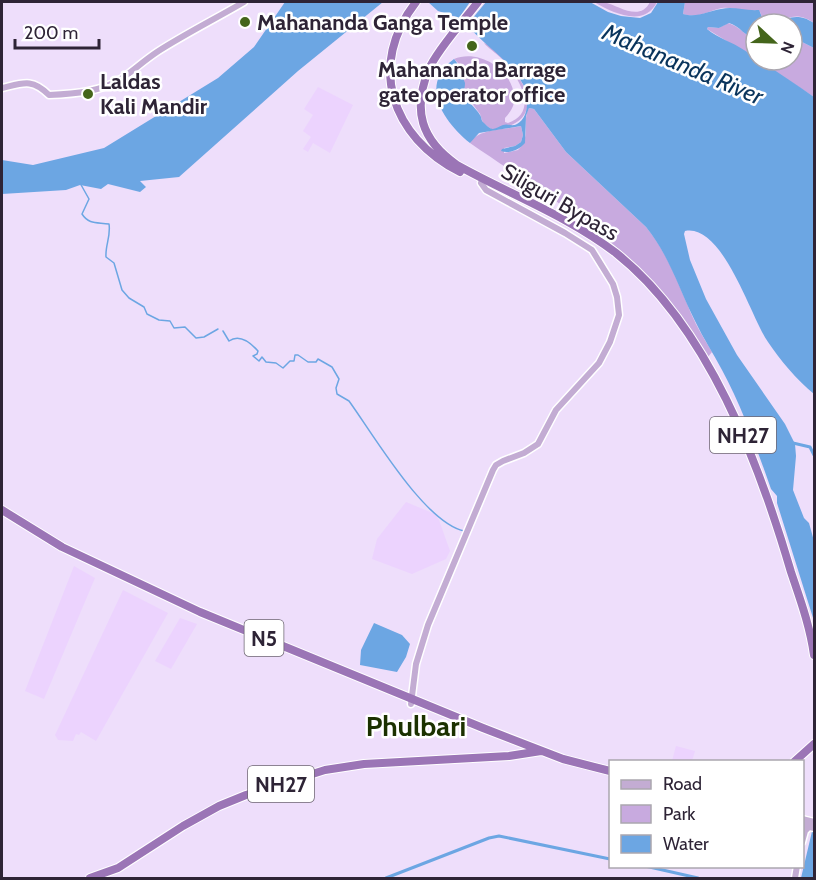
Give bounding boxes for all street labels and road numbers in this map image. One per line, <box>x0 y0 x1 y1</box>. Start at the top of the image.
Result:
street label: Siliguri Bypass <box>496 158 624 246</box>
road number: NH27 <box>710 417 776 453</box>
road number: N5 <box>244 620 284 656</box>
road number: NH27 <box>248 766 314 802</box>

